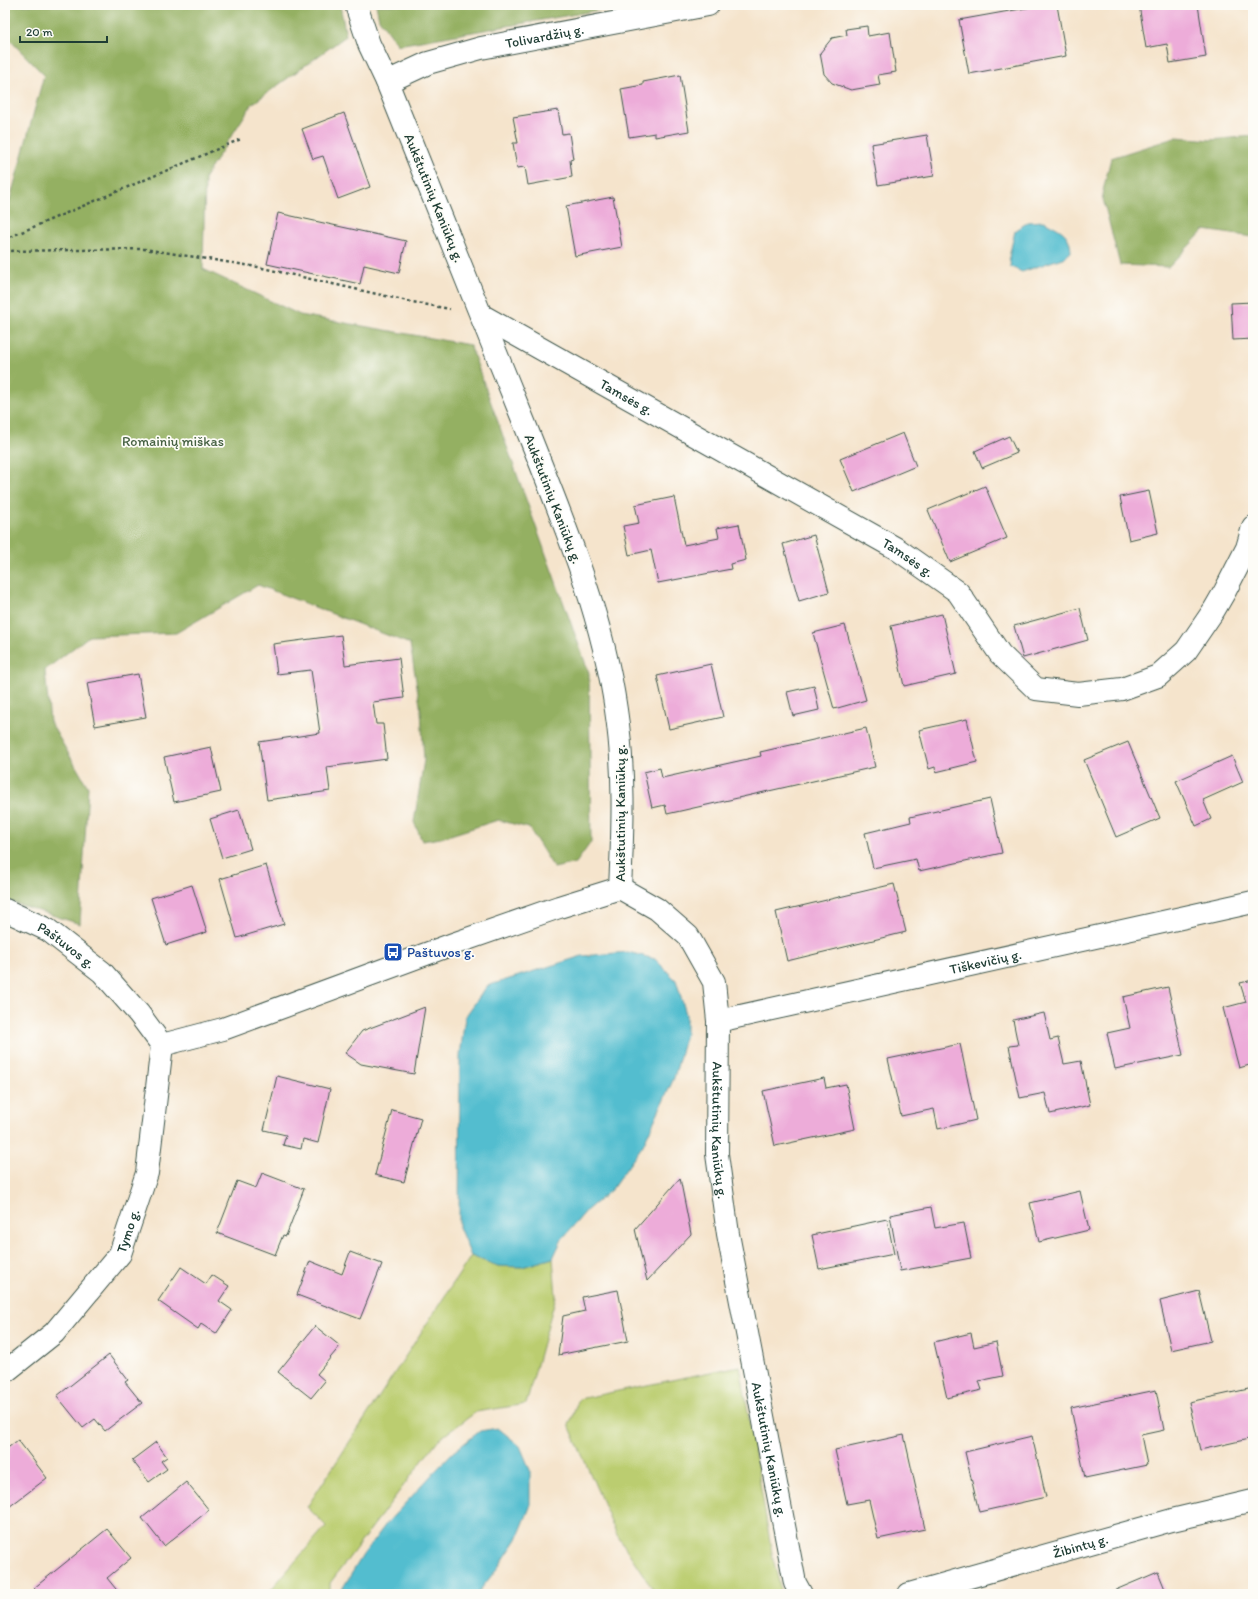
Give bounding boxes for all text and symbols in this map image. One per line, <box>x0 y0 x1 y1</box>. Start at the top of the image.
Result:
scale bar <box>20 18 107 44</box>
street label: Tolivardžių g. <box>504 20 585 52</box>
text: 20 m <box>26 25 53 39</box>
street label: Aukštutinių Kaniūkų g. <box>400 131 468 265</box>
street label: Tamsės g. <box>597 375 656 419</box>
street label: Aukštutinių Kaniūkų g. <box>520 432 586 566</box>
park label: Romainių miškas <box>122 433 224 450</box>
street label: Tamsės g. <box>879 534 937 581</box>
street label: Aukštutinių Kaniūkų g. <box>612 744 629 882</box>
street label: Paštuvos g. <box>35 918 99 972</box>
bus stop icon: Paštuvos g. <box>382 941 404 963</box>
place label: Paštuvos g. <box>407 944 475 961</box>
street label: Tiškevičių g. <box>948 945 1023 978</box>
street label: Aukštutinių Kaniūkų g. <box>708 1061 732 1200</box>
street label: Tymo g. <box>113 1207 143 1255</box>
street label: Aukštutinių Kaniūkų g. <box>748 1380 791 1519</box>
street label: Žibintų g. <box>1051 1530 1110 1562</box>

